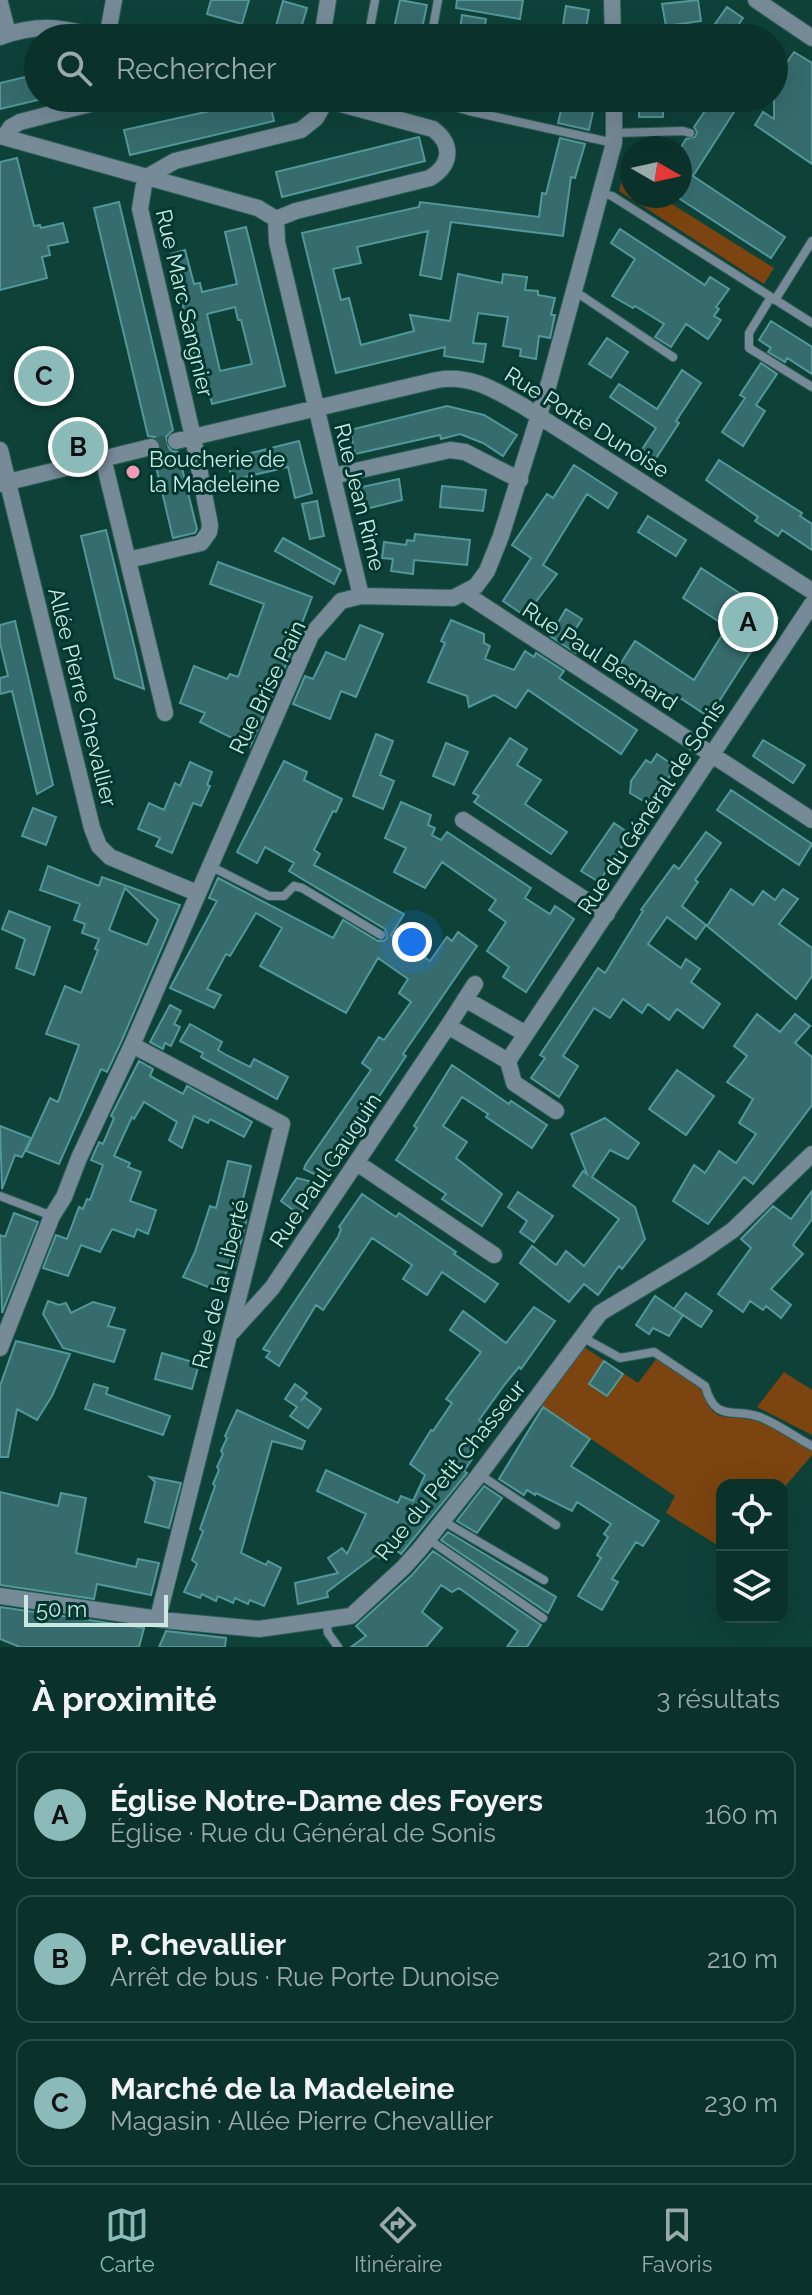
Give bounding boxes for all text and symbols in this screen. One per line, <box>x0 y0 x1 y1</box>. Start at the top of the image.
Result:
search box <box>24 24 788 112</box>
icon: search <box>52 46 96 90</box>
text: Rechercher <box>116 51 276 86</box>
north arrow <box>620 136 692 208</box>
street label: Rue Marc Sangnier <box>151 207 219 400</box>
pin: C <box>18 346 70 406</box>
street label: Rue Porte Dunoise <box>500 361 674 483</box>
pin: B <box>52 417 104 477</box>
street label: Rue Jean Rime <box>329 421 391 574</box>
place label: Boucherie de la Madeleine <box>149 446 285 497</box>
marker: Boucherie de la Madeleine <box>124 463 142 481</box>
street label: Allée Pierre Chevallier <box>43 585 123 809</box>
pin: A <box>722 592 774 652</box>
street label: Rue Paul Besnard <box>518 596 682 716</box>
street label: Rue Brise Pain <box>223 616 311 758</box>
street label: Rue du Général de Sonis <box>572 695 730 919</box>
your location <box>392 922 432 962</box>
street label: Rue Paul Gauguin <box>264 1088 386 1252</box>
street label: Rue de la Liberté <box>186 1197 254 1371</box>
street label: Rue du Petit Chasseur <box>369 1374 531 1565</box>
map controls <box>716 1479 788 1623</box>
button: locate <box>716 1479 788 1551</box>
button: layers <box>716 1551 788 1623</box>
scale bar <box>24 1591 168 1627</box>
text: 50 m <box>36 1596 87 1622</box>
text: À proximité <box>32 1679 217 1719</box>
text: 3 résultats <box>656 1684 780 1714</box>
text: Église Notre-Dame des Foyers <box>110 1783 543 1818</box>
text: A <box>51 1800 69 1830</box>
text: 160 m <box>705 1800 778 1830</box>
text: Église · Rue du Général de Sonis <box>110 1818 496 1848</box>
text: P. Chevallier <box>110 1927 286 1962</box>
text: B <box>51 1944 69 1974</box>
text: 210 m <box>707 1944 778 1974</box>
text: Arrêt de bus · Rue Porte Dunoise <box>110 1962 499 1992</box>
text: Marché de la Madeleine <box>110 2071 455 2106</box>
text: C <box>51 2088 69 2118</box>
text: 230 m <box>704 2088 778 2118</box>
text: Magasin · Allée Pierre Chevallier <box>110 2106 493 2136</box>
tab: Carte <box>100 2203 155 2277</box>
tab: Itinéraire <box>354 2203 442 2277</box>
tab: Favoris <box>642 2203 712 2277</box>

